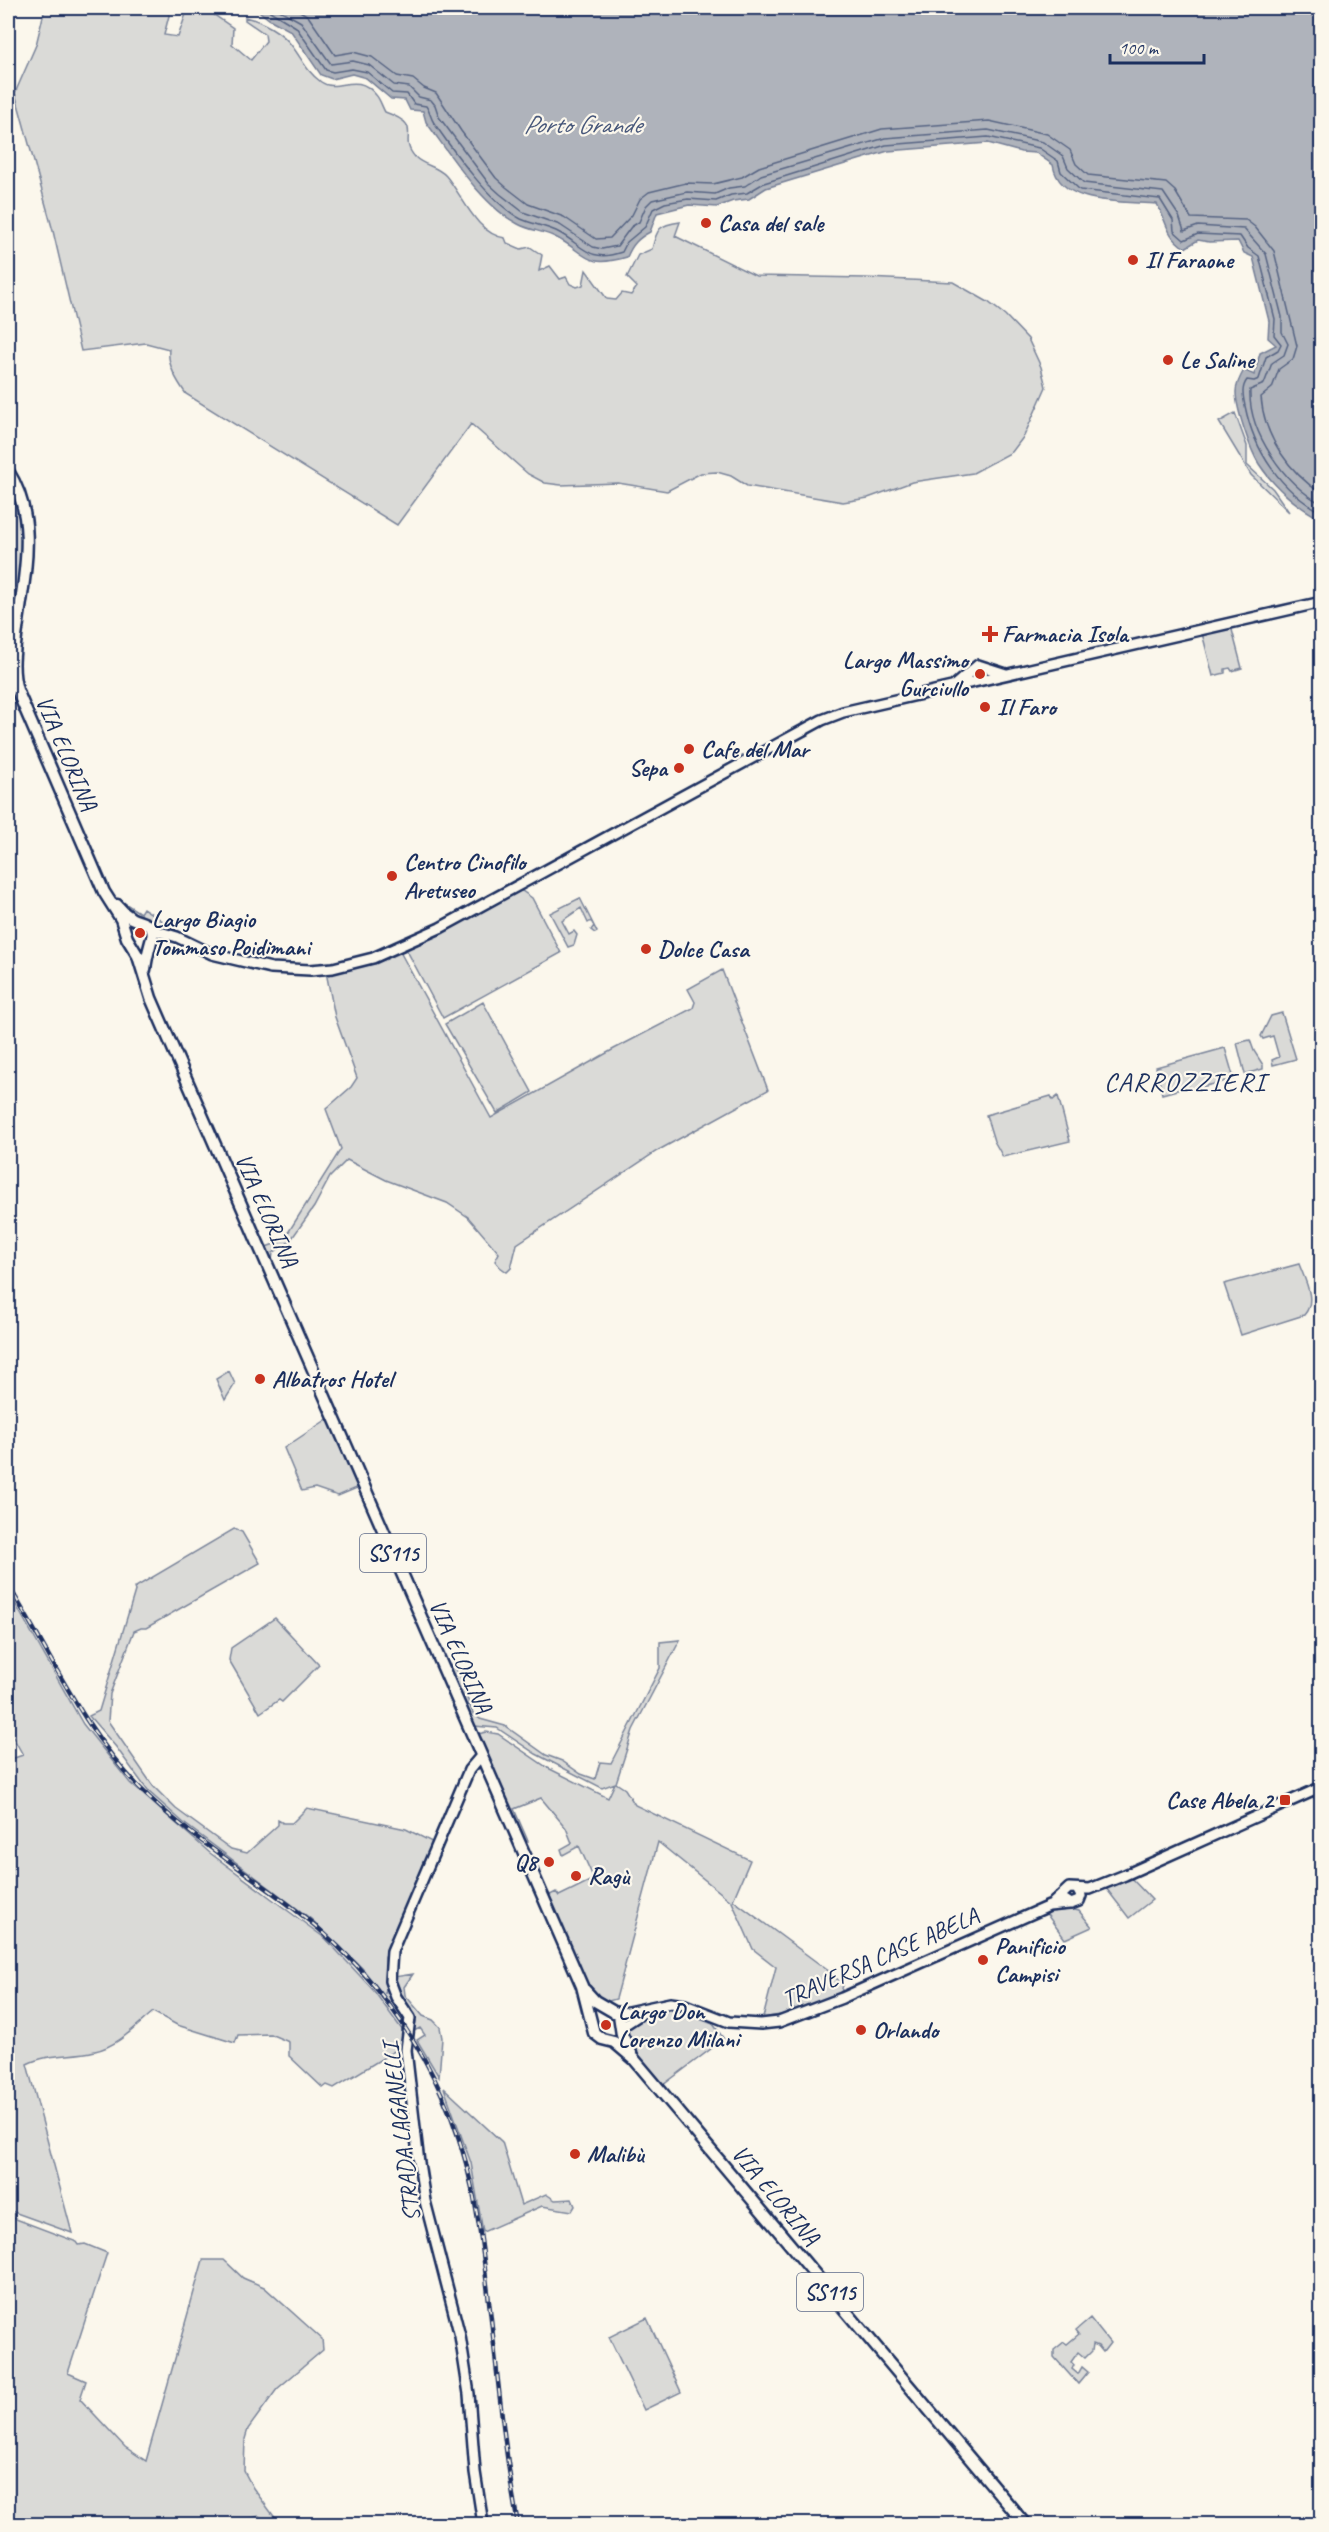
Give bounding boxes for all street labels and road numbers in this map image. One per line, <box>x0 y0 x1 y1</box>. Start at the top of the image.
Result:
street label: VIA ELORINA <box>29 691 105 816</box>
street label: VIA ELORINA <box>229 1148 306 1273</box>
road number: SS115 <box>360 1534 426 1572</box>
street label: VIA ELORINA <box>423 1594 500 1719</box>
street label: TRAVERSA CASE ABELA <box>777 1900 984 2014</box>
street label: STRADA LAGANELLI <box>375 2036 427 2223</box>
street label: VIA ELORINA <box>725 2139 827 2252</box>
road number: SS115 <box>797 2273 863 2311</box>

